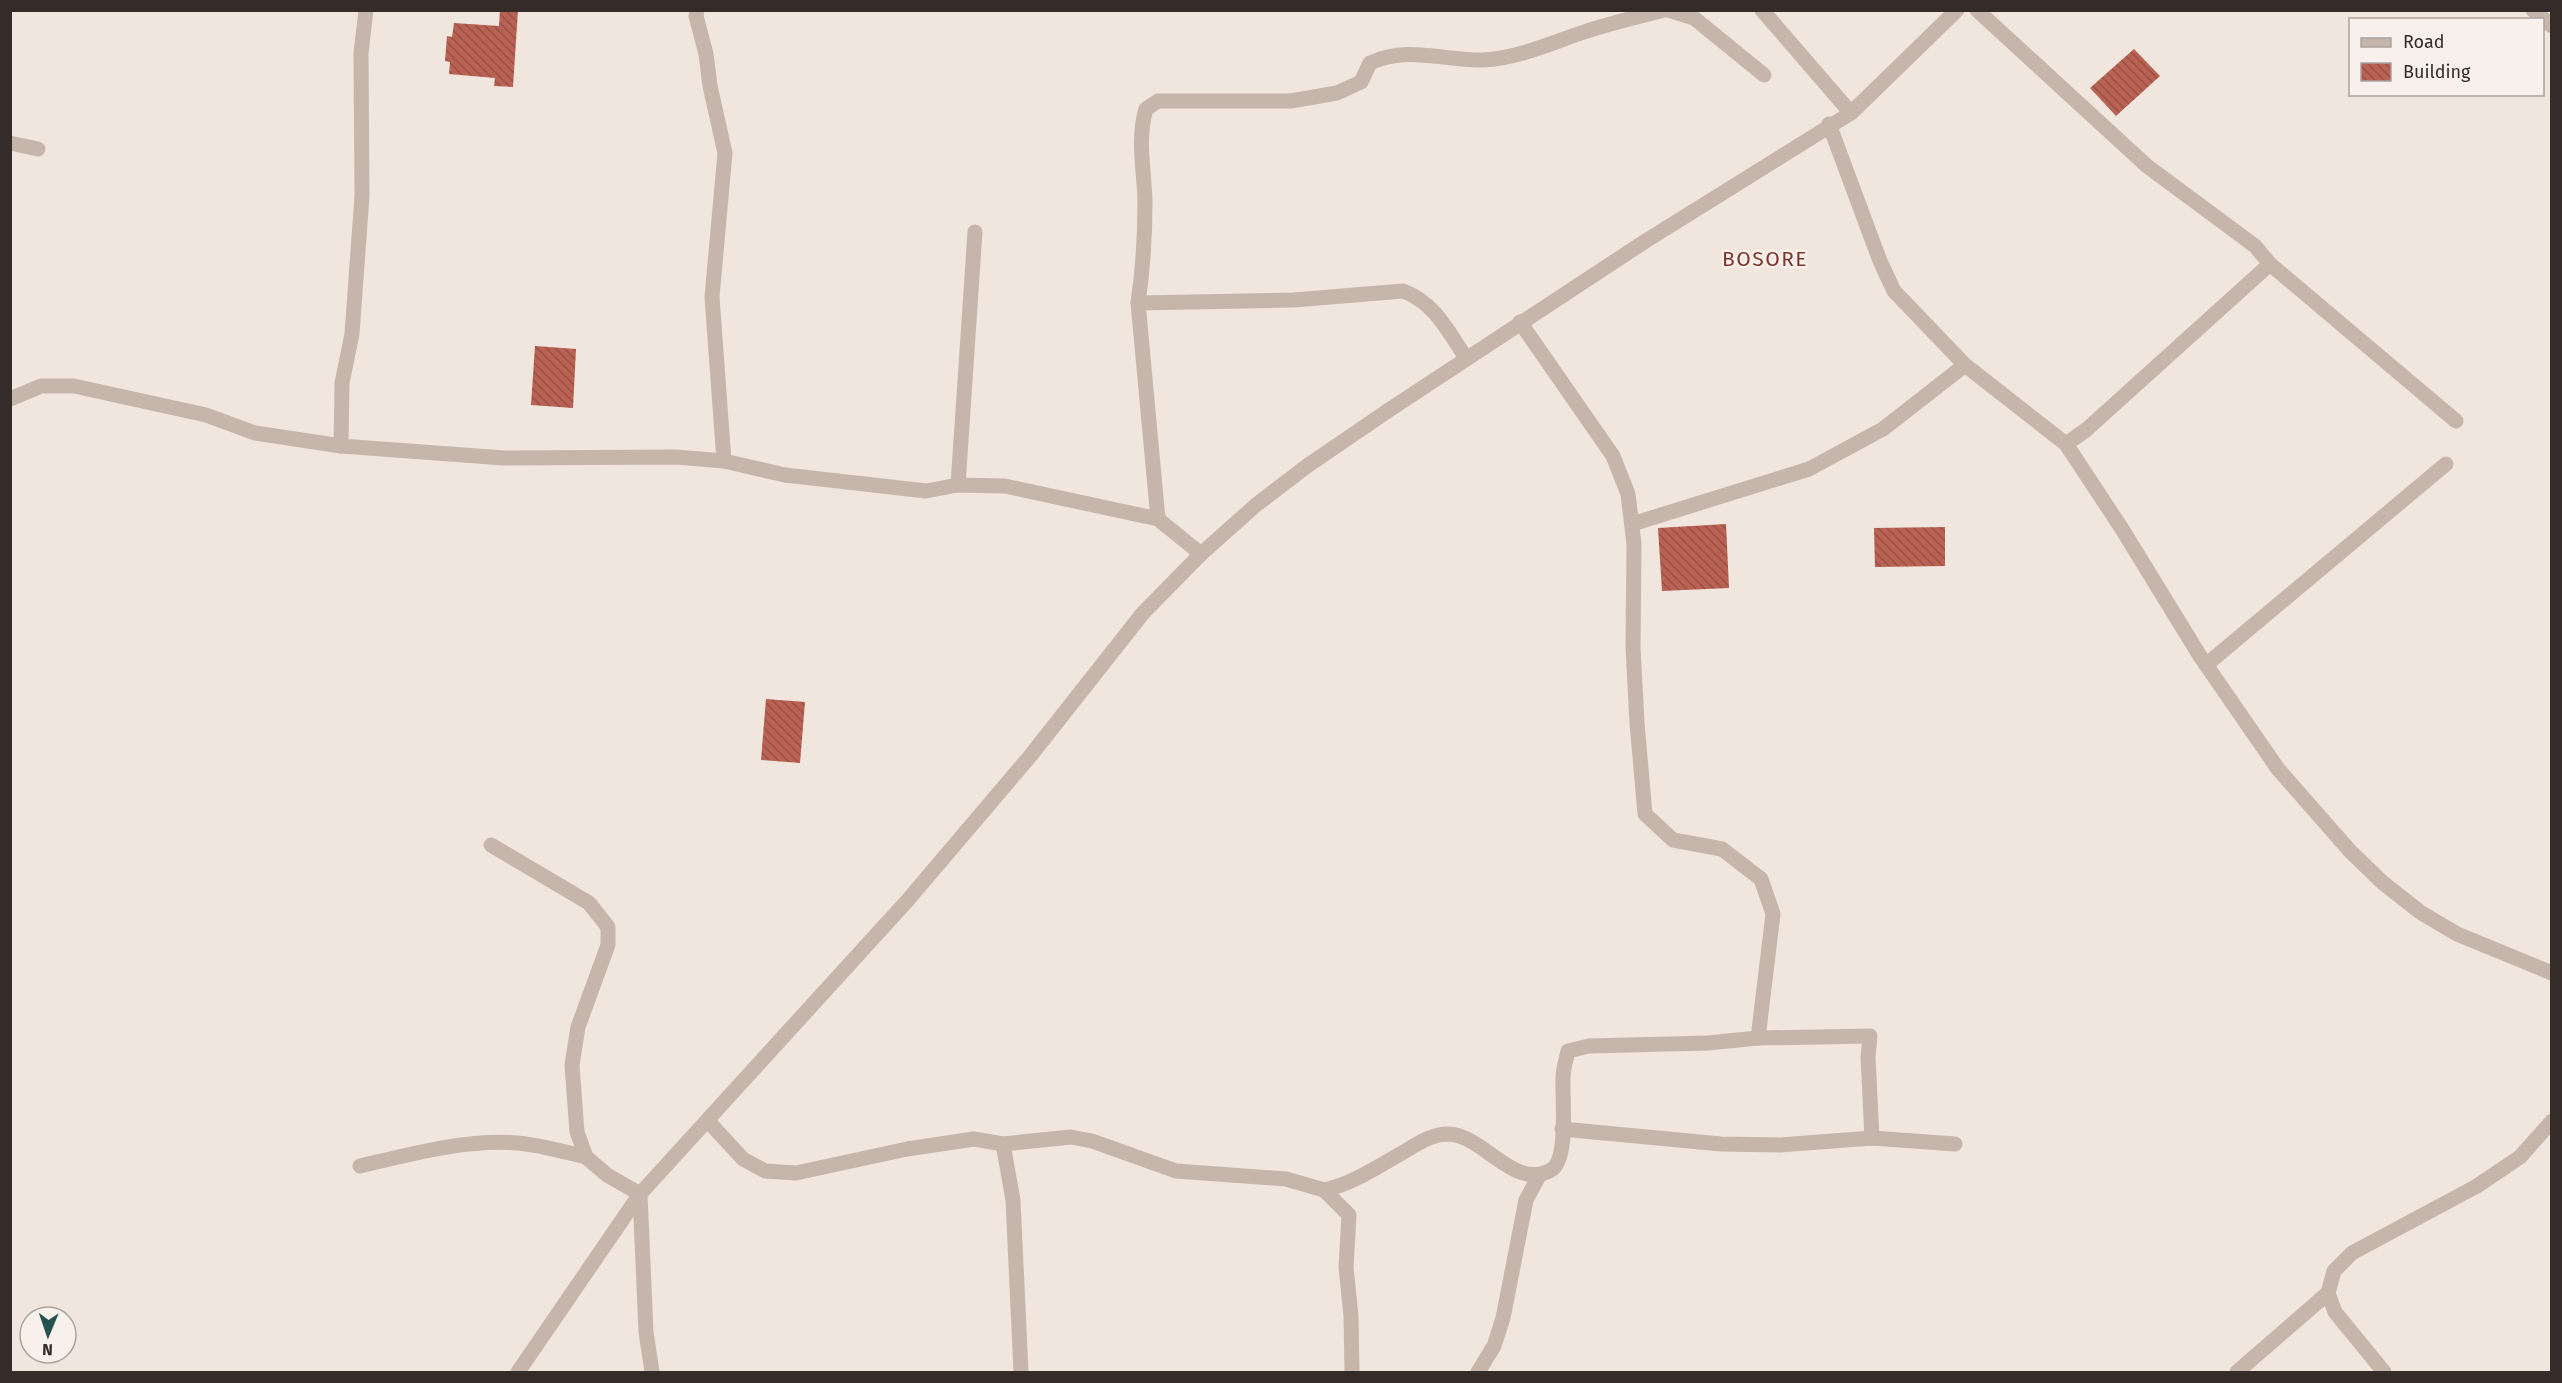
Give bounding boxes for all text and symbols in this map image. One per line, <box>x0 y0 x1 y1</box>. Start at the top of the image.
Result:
legend <box>2349 18 2544 96</box>
text: Road <box>2403 31 2445 53</box>
text: Building <box>2403 61 2471 83</box>
district label: BOSORE <box>1722 246 1808 272</box>
north arrow <box>18 1305 78 1365</box>
text: N <box>42 1340 53 1359</box>

